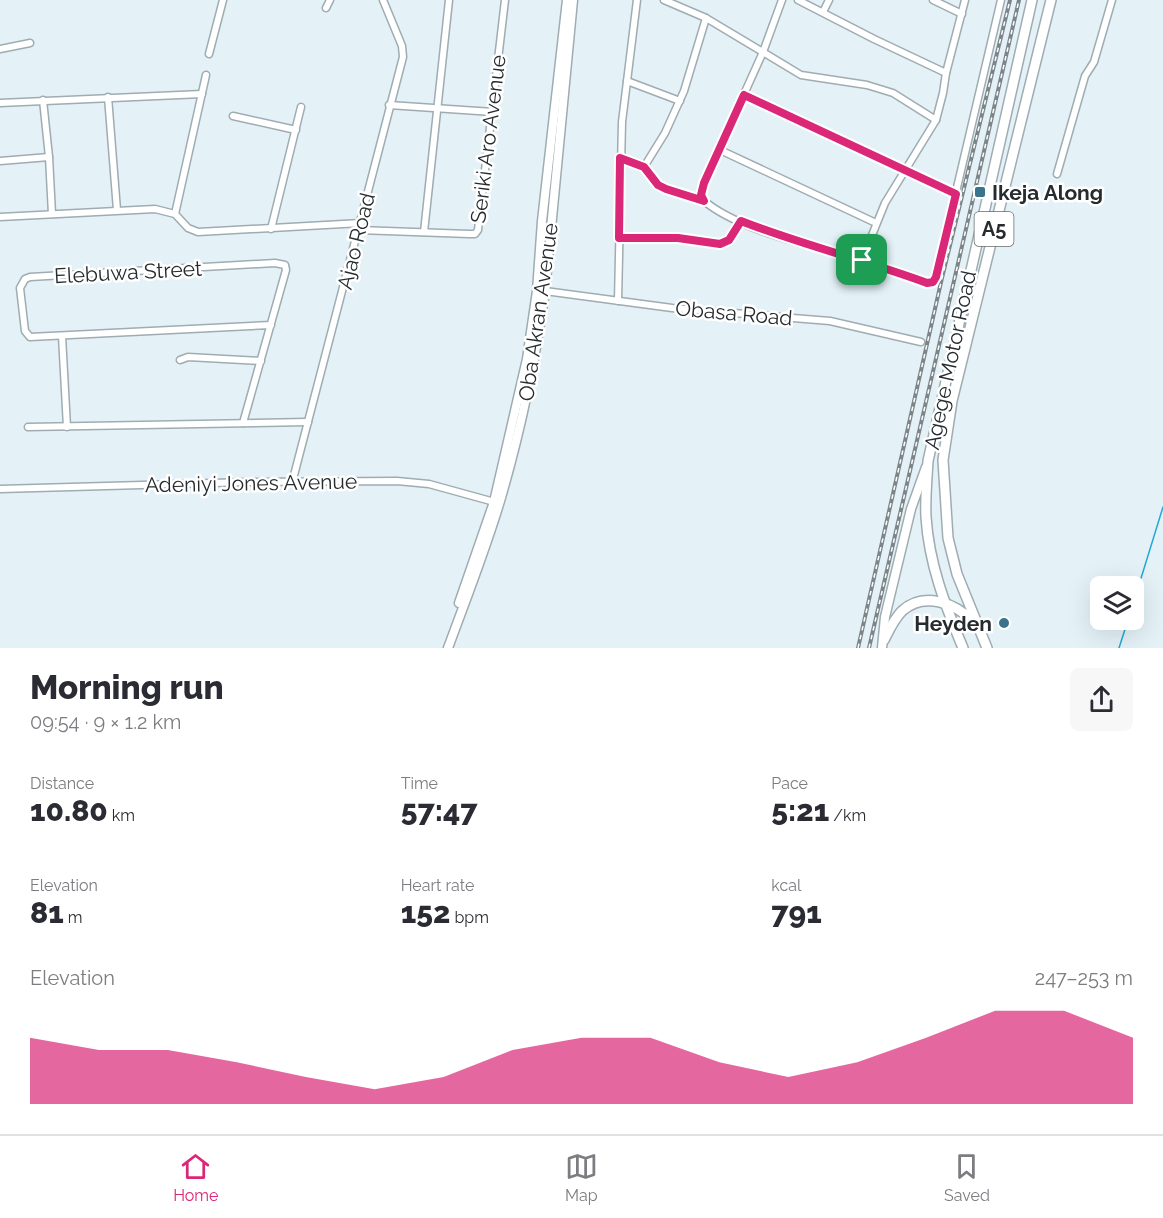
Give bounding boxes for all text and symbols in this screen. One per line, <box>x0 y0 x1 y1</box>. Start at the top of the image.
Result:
street label: Seriki Aro Avenue <box>465 53 511 225</box>
place label: Ikeja Along <box>992 180 1103 205</box>
marker: Ikeja Along <box>973 185 987 199</box>
street label: Ajao Road <box>332 190 380 292</box>
road number: A5 <box>974 212 1014 246</box>
street label: Oba Akran Avenue <box>513 221 563 403</box>
pin <box>836 234 887 285</box>
icon: arrive <box>845 243 878 276</box>
street label: Elebuwa Street <box>53 256 203 288</box>
street label: Agege Motor Road <box>919 268 981 452</box>
street label: Obasa Road <box>674 295 794 331</box>
street label: Adeniyi Jones Avenue <box>145 469 357 497</box>
map controls <box>1090 576 1144 630</box>
button: layers <box>1090 576 1144 630</box>
place label: Heyden <box>914 611 992 636</box>
marker: Heyden <box>997 616 1011 630</box>
text: Morning run <box>30 668 224 707</box>
button: share <box>1070 668 1133 731</box>
text: 09:54 · 9 × 1.2 km <box>30 710 181 734</box>
text: Distance <box>30 774 94 793</box>
text: Time <box>401 774 438 793</box>
text: Pace <box>771 774 808 793</box>
text: 10.80 <box>30 793 108 828</box>
text: 57:47 <box>401 793 478 828</box>
text: 5:21 <box>771 793 829 828</box>
text: km <box>108 806 135 825</box>
text: /km <box>829 806 866 825</box>
text: Elevation <box>30 876 98 895</box>
text: Heart rate <box>401 876 474 895</box>
text: kcal <box>771 876 801 895</box>
text: 81 <box>30 895 64 930</box>
text: 152 <box>401 895 450 930</box>
text: 791 <box>771 895 822 930</box>
text: m <box>64 908 83 927</box>
text: bpm <box>450 908 489 927</box>
text: Elevation <box>30 966 115 990</box>
text: 247–253 m <box>1035 966 1133 990</box>
tab: Home <box>173 1150 218 1205</box>
tab: Map <box>565 1150 598 1205</box>
tab: Saved <box>944 1150 990 1205</box>

